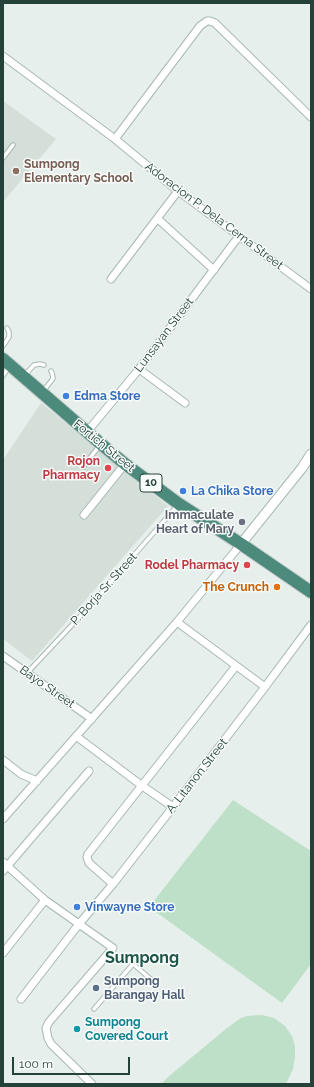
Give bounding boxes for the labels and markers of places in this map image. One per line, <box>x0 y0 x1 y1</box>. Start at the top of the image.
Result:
place label: Sumpong Elementary School <box>24 157 133 185</box>
marker: Sumpong Elementary School <box>11 166 21 176</box>
place label: Edma Store <box>74 389 141 403</box>
marker: Edma Store <box>61 391 71 401</box>
place label: Rojon Pharmacy <box>42 454 100 482</box>
marker: Rojon Pharmacy <box>103 463 113 473</box>
place label: La Chika Store <box>191 484 273 498</box>
marker: La Chika Store <box>178 486 188 496</box>
place label: Immaculate Heart of Mary <box>156 508 234 536</box>
marker: Immaculate Heart of Mary <box>237 517 247 527</box>
place label: Rodel Pharmacy <box>145 558 239 572</box>
marker: Rodel Pharmacy <box>242 560 252 570</box>
place label: The Crunch <box>203 580 269 594</box>
marker: The Crunch <box>272 582 282 592</box>
place label: Vinwayne Store <box>85 900 175 914</box>
marker: Vinwayne Store <box>72 902 82 912</box>
place label: Sumpong Barangay Hall <box>104 974 185 1002</box>
marker: Sumpong Barangay Hall <box>91 983 101 993</box>
place label: Sumpong Covered Court <box>85 1015 168 1043</box>
marker: Sumpong Covered Court <box>72 1024 82 1034</box>

